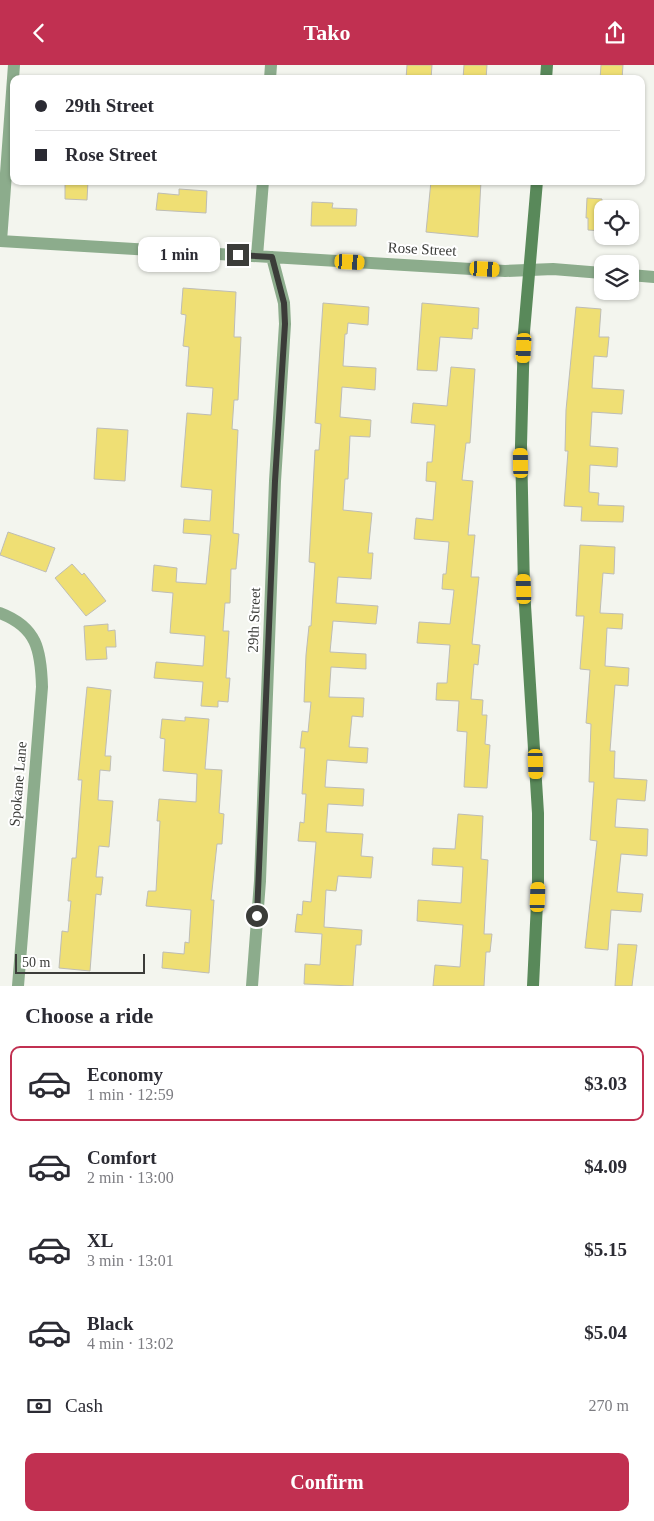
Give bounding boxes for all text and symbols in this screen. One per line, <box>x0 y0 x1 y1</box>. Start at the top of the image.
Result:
icon: back <box>25 19 53 47</box>
icon: share <box>601 19 629 47</box>
text: Tako <box>304 20 350 45</box>
text: 29th Street <box>65 95 154 116</box>
text: Rose Street <box>65 144 157 165</box>
map controls <box>594 200 639 300</box>
button: locate <box>594 200 639 245</box>
callout: 1 min <box>138 237 220 273</box>
street label: Rose Street <box>387 239 458 259</box>
route end <box>227 244 249 266</box>
text: 1 min <box>160 246 198 263</box>
car <box>334 254 365 270</box>
button: layers <box>594 255 639 300</box>
car <box>469 261 500 277</box>
car <box>515 333 532 363</box>
car <box>513 448 528 478</box>
car <box>515 574 532 604</box>
street label: 29th Street <box>245 586 263 653</box>
street label: Spokane Lane <box>6 740 30 827</box>
car <box>527 749 544 779</box>
car <box>529 882 546 912</box>
route start <box>246 905 268 927</box>
scale bar <box>15 951 145 974</box>
text: 50 m <box>22 955 50 970</box>
text: Choose a ride <box>25 1003 153 1028</box>
icon: car <box>27 1061 72 1106</box>
text: Economy <box>87 1064 163 1085</box>
text: $3.03 <box>584 1073 627 1094</box>
text: 1 min · 12:59 <box>87 1086 174 1103</box>
icon: car <box>27 1144 72 1189</box>
text: Comfort <box>87 1147 157 1168</box>
text: $4.09 <box>584 1156 627 1177</box>
text: 2 min · 13:00 <box>87 1169 174 1186</box>
icon: car <box>27 1227 72 1272</box>
text: XL <box>87 1230 113 1251</box>
text: $5.15 <box>584 1239 627 1260</box>
text: 3 min · 13:01 <box>87 1252 174 1269</box>
icon: car <box>27 1310 72 1355</box>
text: Black <box>87 1313 133 1334</box>
text: $5.04 <box>584 1322 627 1343</box>
text: 4 min · 13:02 <box>87 1335 174 1352</box>
icon: cash <box>25 1392 53 1420</box>
text: Cash <box>65 1395 103 1416</box>
text: 270 m <box>589 1397 629 1414</box>
button: Confirm <box>25 1453 629 1511</box>

